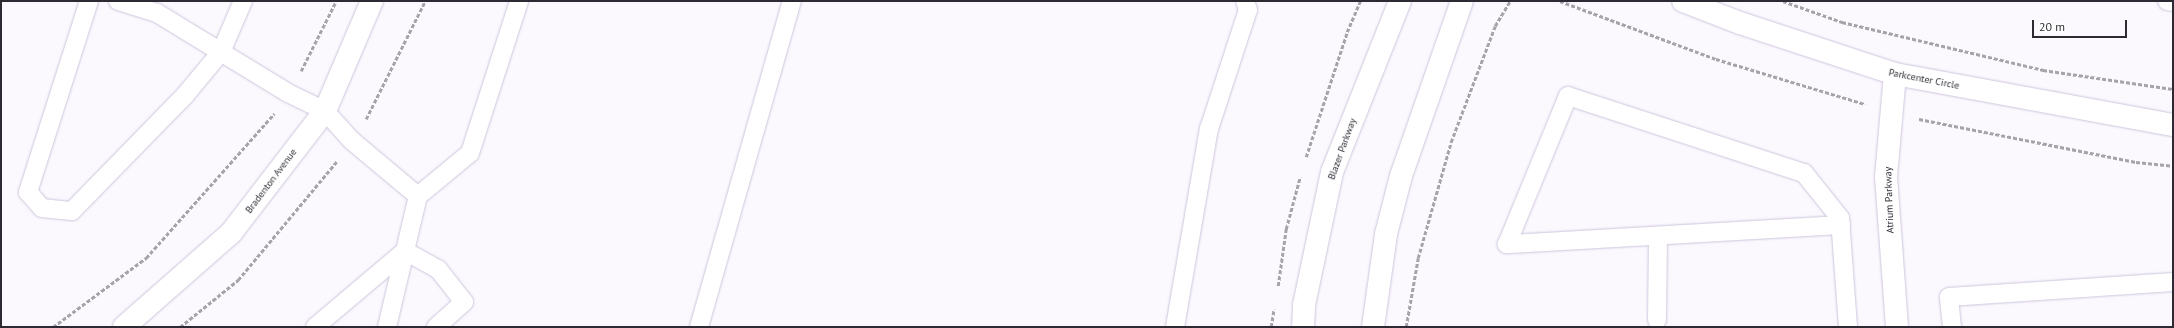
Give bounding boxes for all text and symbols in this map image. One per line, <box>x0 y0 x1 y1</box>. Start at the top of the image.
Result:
scale bar <box>2034 12 2129 38</box>
text: 20 m <box>2039 19 2065 34</box>
street label: Parkcenter Circle <box>1888 66 1960 92</box>
street label: Blazer Parkway <box>1325 117 1359 181</box>
street label: Bradenton Avenue <box>243 146 299 216</box>
street label: Atrium Parkway <box>1882 166 1896 234</box>

